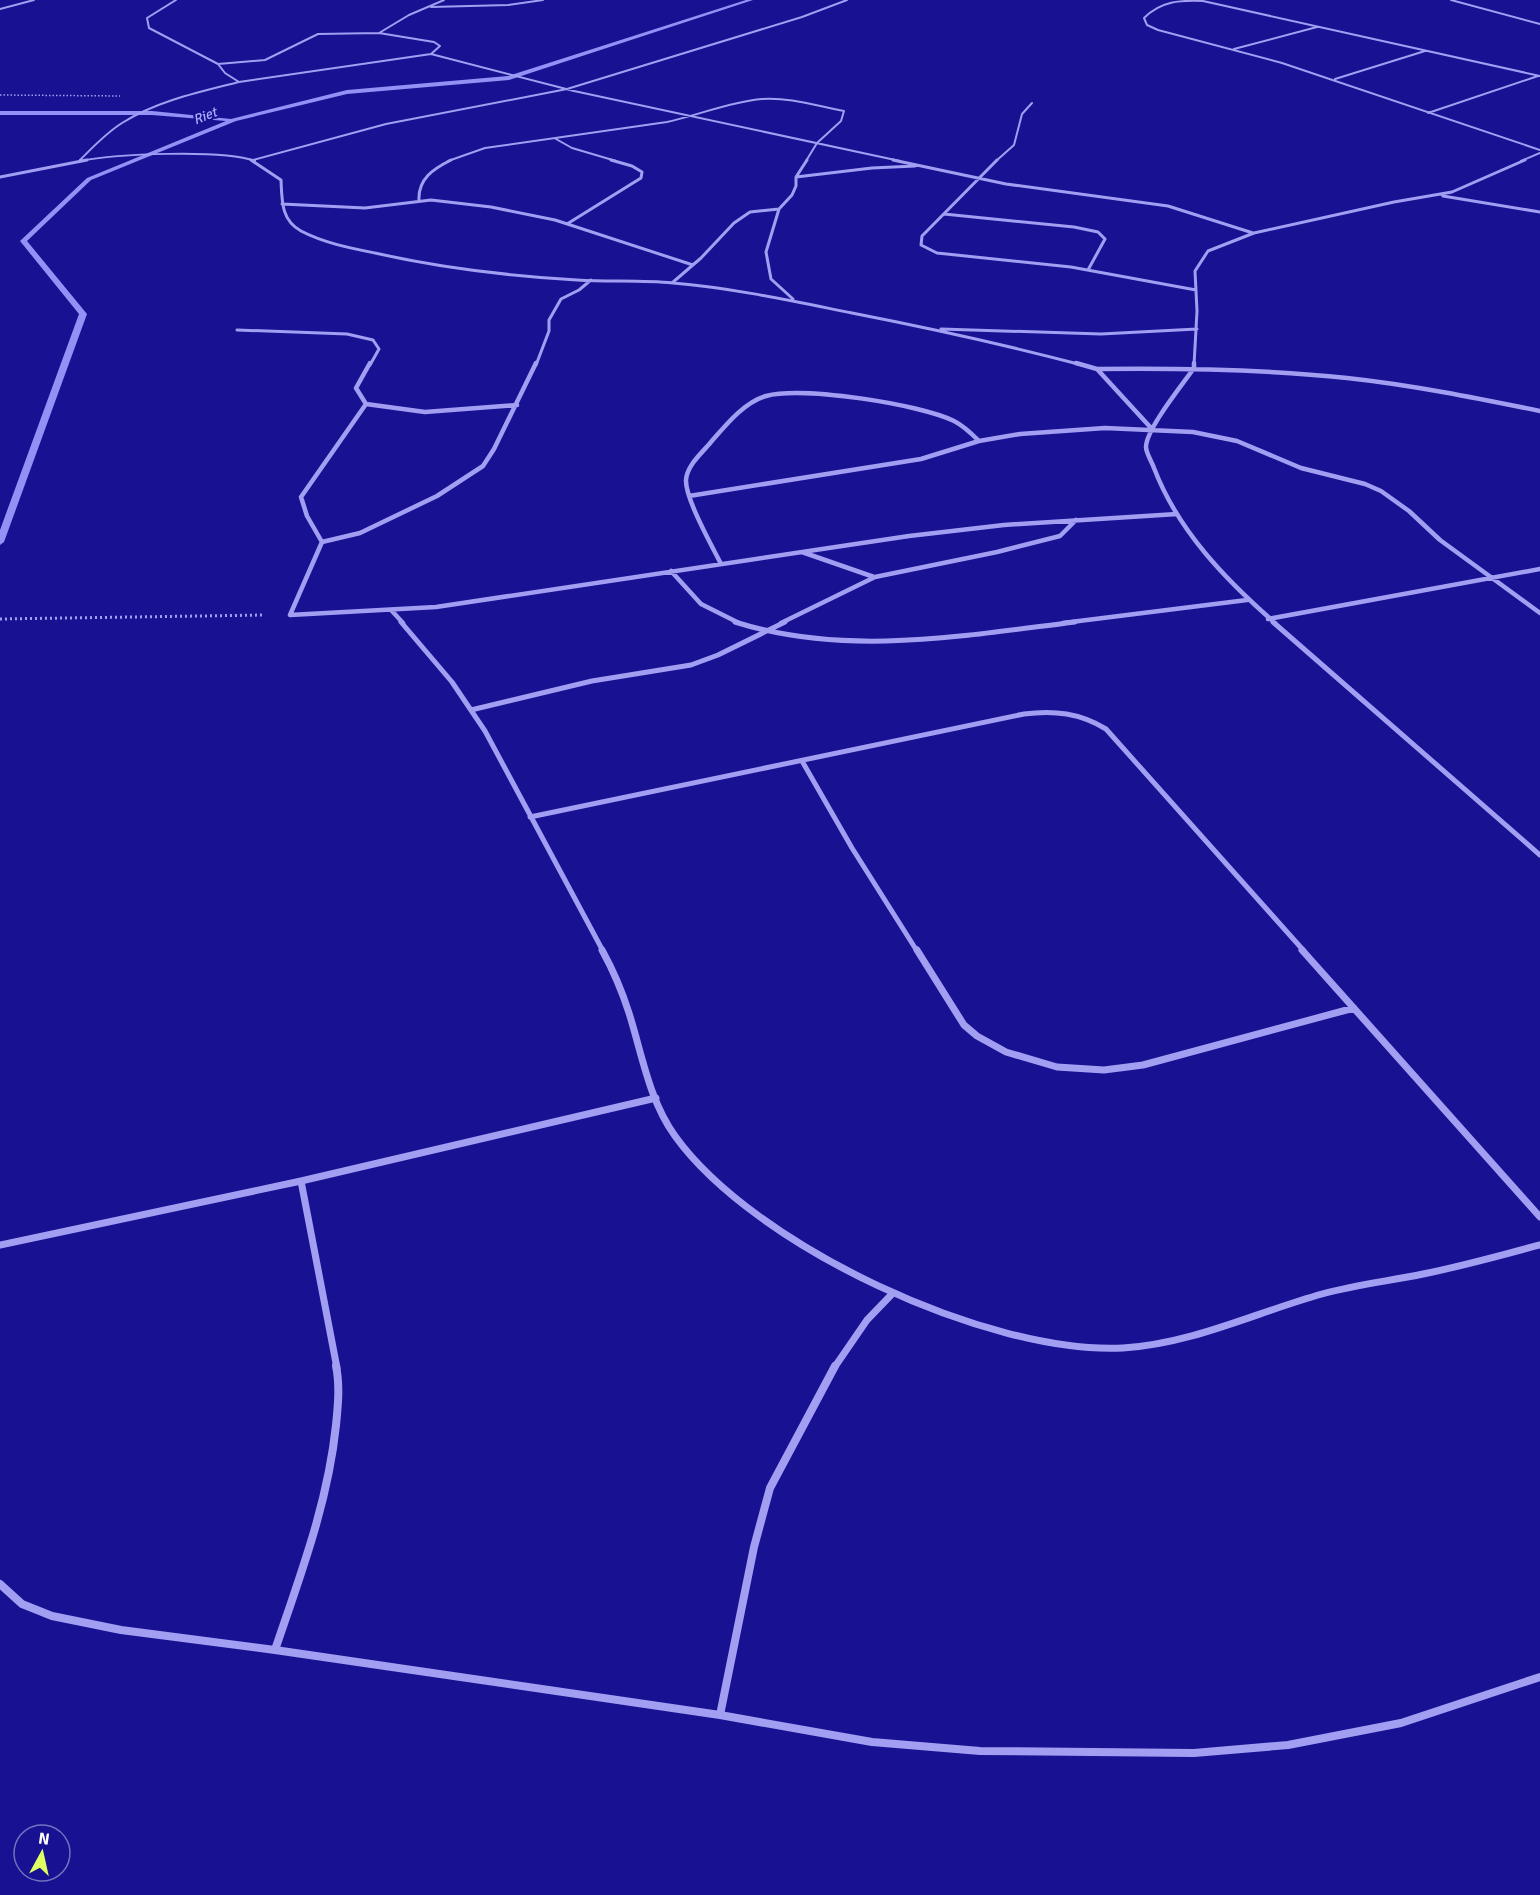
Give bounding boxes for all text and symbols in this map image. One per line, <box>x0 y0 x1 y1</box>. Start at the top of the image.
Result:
water label: Riet <box>191 103 221 128</box>
north arrow <box>12 1823 72 1883</box>
text: N <box>37 1828 51 1850</box>

